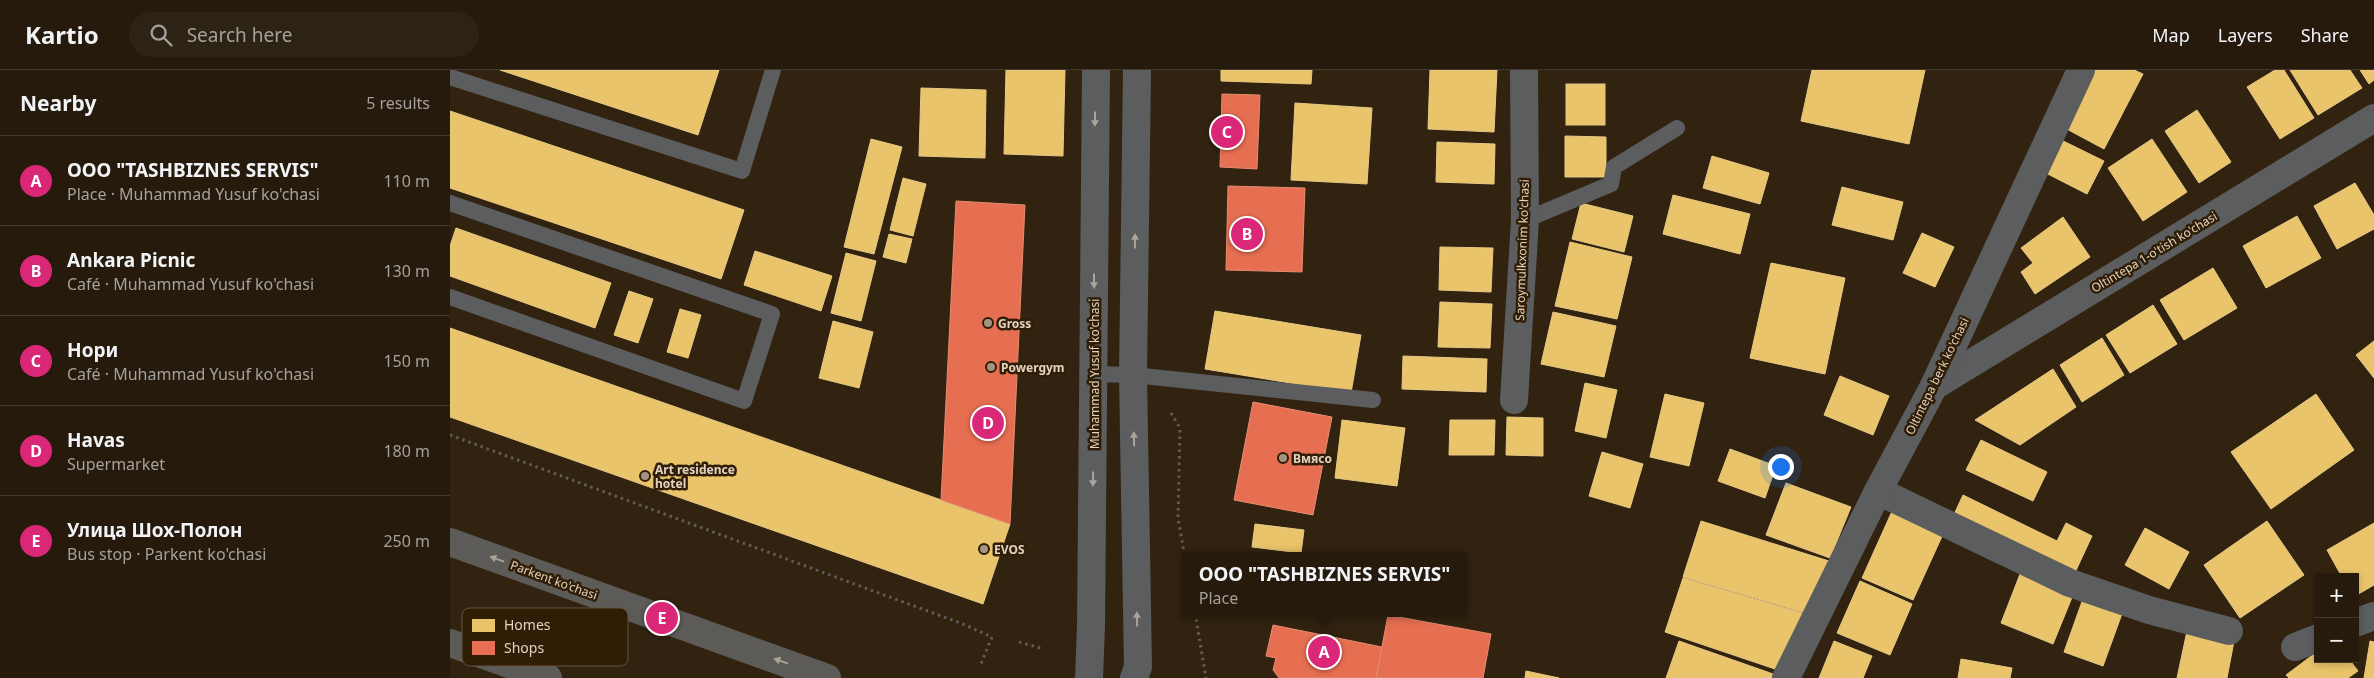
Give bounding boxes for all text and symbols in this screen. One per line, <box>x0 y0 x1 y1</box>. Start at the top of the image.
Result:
search box <box>129 12 479 57</box>
text: Kartio <box>25 18 99 51</box>
icon: search <box>147 21 175 49</box>
text: Search here <box>187 22 292 48</box>
text: Map <box>2152 23 2190 47</box>
text: Layers <box>2218 23 2273 47</box>
text: Share <box>2301 23 2349 47</box>
text: Nearby <box>20 89 96 117</box>
text: 5 results <box>366 92 430 114</box>
one-way arrow <box>1091 111 1099 127</box>
pin: C <box>1211 113 1243 151</box>
text: ООО "TASHBIZNES SERVIS" <box>67 157 319 183</box>
text: A <box>30 170 42 192</box>
text: 110 m <box>383 170 430 192</box>
street label: Saroymulkxonim ko'chasi <box>1511 179 1533 321</box>
text: Place · Muhammad Yusuf ko'chasi <box>67 183 320 205</box>
street label: Oltintepa 1-o'tish ko'chasi <box>2088 208 2220 296</box>
pin: B <box>1231 215 1263 253</box>
one-way arrow <box>1131 233 1139 249</box>
text: Ankara Picnic <box>67 247 195 273</box>
text: B <box>31 260 41 282</box>
text: 130 m <box>383 260 430 282</box>
text: Café · Muhammad Yusuf ko'chasi <box>67 273 314 295</box>
one-way arrow <box>1090 273 1098 289</box>
street label: Muhammad Yusuf ko'chasi <box>1086 299 1103 449</box>
street label: Oltintepa berk ko'chasi <box>1901 314 1973 438</box>
place label: Gross <box>998 315 1031 332</box>
marker: Gross <box>982 317 994 329</box>
text: Нори <box>67 337 118 363</box>
text: C <box>31 350 41 372</box>
text: 150 m <box>383 350 430 372</box>
place label: Powergym <box>1001 359 1065 376</box>
marker: Powergym <box>985 361 997 373</box>
text: Café · Muhammad Yusuf ko'chasi <box>67 363 314 385</box>
pin: D <box>972 404 1004 442</box>
text: Havas <box>67 427 125 453</box>
one-way arrow <box>1130 430 1138 446</box>
text: D <box>30 440 42 462</box>
text: 180 m <box>383 440 430 462</box>
place label: Вмясо <box>1293 450 1332 467</box>
marker: Вмясо <box>1277 452 1289 464</box>
text: Supermarket <box>67 453 165 475</box>
your location <box>1768 454 1794 480</box>
place label: Art residence hotel <box>655 461 735 492</box>
marker: Art residence hotel <box>639 470 651 482</box>
one-way arrow <box>1089 471 1097 487</box>
text: Улица Шох-Полон <box>67 517 243 543</box>
text: E <box>32 530 40 552</box>
text: 250 m <box>383 530 430 552</box>
place label: EVOS <box>994 541 1025 558</box>
text: Bus stop · Parkent ko'chasi <box>67 543 266 565</box>
marker: EVOS <box>978 543 990 555</box>
popup <box>1182 552 1467 617</box>
one-way arrow <box>489 555 504 562</box>
street label: Parkent ko'chasi <box>508 556 600 604</box>
text: ООО "TASHBIZNES SERVIS" <box>1199 561 1450 587</box>
map controls <box>2314 573 2359 663</box>
button: + <box>2314 573 2359 618</box>
text: Place <box>1199 587 1238 609</box>
pin: E <box>646 599 678 637</box>
legend <box>462 608 628 666</box>
one-way arrow <box>1133 610 1141 626</box>
text: Homes <box>504 615 551 634</box>
button: − <box>2314 618 2359 663</box>
pin: A <box>1308 633 1340 671</box>
text: Shops <box>504 638 544 657</box>
one-way arrow <box>774 657 789 664</box>

